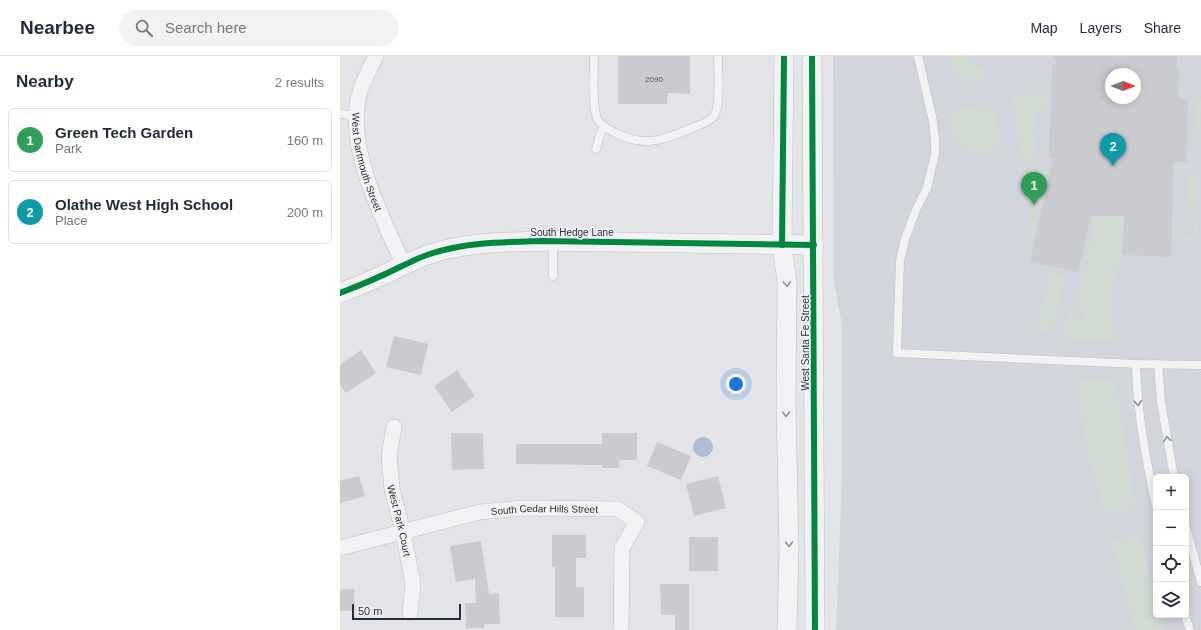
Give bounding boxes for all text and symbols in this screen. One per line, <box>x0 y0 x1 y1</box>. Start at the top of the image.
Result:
search box <box>119 10 399 46</box>
text: Nearbee <box>20 17 95 38</box>
icon: search <box>133 17 155 39</box>
text: Search here <box>165 19 247 36</box>
text: Map <box>1030 20 1058 36</box>
text: Layers <box>1080 20 1122 36</box>
text: Share <box>1144 20 1181 36</box>
north arrow <box>1105 68 1141 104</box>
text: Nearby <box>16 72 74 91</box>
text: 2 results <box>275 75 324 90</box>
house number: 2090 <box>645 75 663 84</box>
street label: West Dartmouth Street <box>351 112 384 213</box>
text: Green Tech Garden <box>55 124 193 141</box>
text: 1 <box>26 133 34 148</box>
text: 160 m <box>287 133 323 148</box>
pin: 2 <box>1100 133 1126 166</box>
text: Park <box>55 141 82 156</box>
pin: 1 <box>1021 172 1047 205</box>
text: Olathe West High School <box>55 196 233 213</box>
text: 2 <box>26 205 34 220</box>
text: 200 m <box>287 205 323 220</box>
text: Place <box>55 213 88 228</box>
street label: South Hedge Lane <box>530 227 614 238</box>
one-way arrow <box>782 281 791 287</box>
street label: West Santa Fe Street <box>800 295 811 391</box>
your location <box>726 374 746 394</box>
one-way arrow <box>1133 400 1142 406</box>
one-way arrow <box>782 411 791 417</box>
one-way arrow <box>1163 436 1172 442</box>
map controls <box>1153 474 1189 618</box>
button: + <box>1153 474 1189 510</box>
street label: West Park Court <box>386 484 413 557</box>
street label: South Cedar Hills Street <box>490 502 598 517</box>
button: − <box>1153 510 1189 546</box>
one-way arrow <box>785 541 793 547</box>
button: locate <box>1153 546 1189 582</box>
button: layers <box>1153 582 1189 618</box>
scale bar <box>352 602 461 621</box>
text: 50 m <box>358 605 382 617</box>

